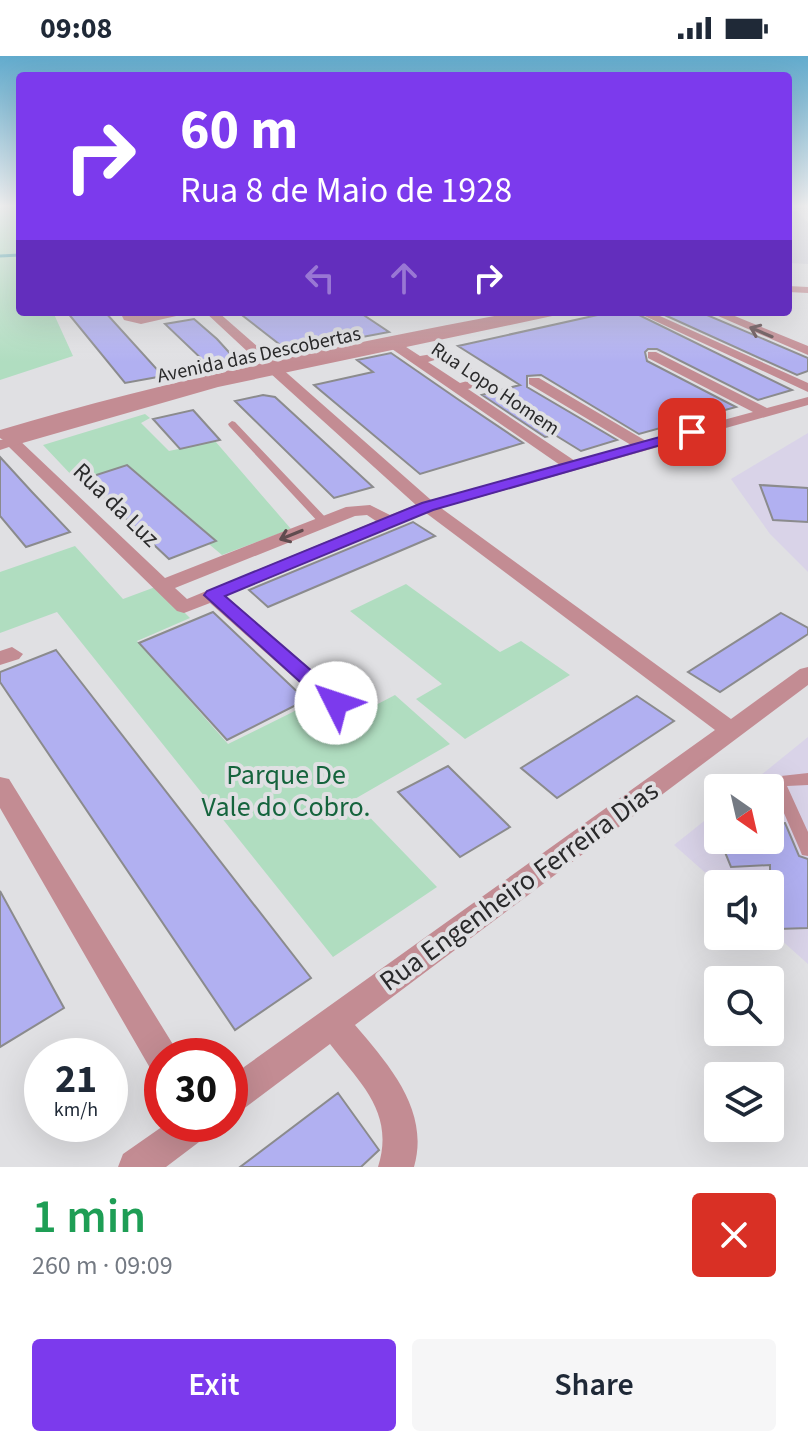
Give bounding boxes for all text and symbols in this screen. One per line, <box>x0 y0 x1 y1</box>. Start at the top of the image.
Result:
text: 09:08 <box>40 7 112 50</box>
text: 60 m <box>180 91 298 170</box>
icon: right <box>48 104 152 208</box>
text: Rua 8 de Maio de 1928 <box>180 165 512 216</box>
icon: left <box>298 256 342 300</box>
icon: ahead <box>382 256 426 300</box>
icon: right <box>466 256 510 300</box>
street label: Avenida das Descobertas <box>155 320 363 390</box>
one-way arrow <box>750 323 774 338</box>
street label: Rua Lopo Homem <box>425 336 565 442</box>
pin <box>658 398 726 466</box>
icon: arrive <box>670 410 714 454</box>
street label: Rua da Luz <box>65 455 167 555</box>
one-way arrow <box>279 529 304 543</box>
position arrow <box>294 661 378 745</box>
park label: Parque De Vale do Cobro. <box>202 755 370 827</box>
street label: Rua Engenheiro Ferreira Dias <box>371 771 667 1001</box>
north arrow <box>704 774 784 854</box>
map controls <box>704 774 784 1142</box>
button: sound <box>704 870 784 950</box>
button: search <box>704 966 784 1046</box>
speed limit sign: 30 <box>144 1038 248 1142</box>
text: 21 <box>55 1051 97 1108</box>
button: layers <box>704 1062 784 1142</box>
text: km/h <box>54 1096 98 1124</box>
text: 1 min <box>32 1183 146 1251</box>
button: close <box>692 1193 776 1277</box>
text: 260 m · 09:09 <box>32 1247 173 1284</box>
button: Exit <box>32 1339 396 1431</box>
button: Share <box>412 1339 776 1431</box>

